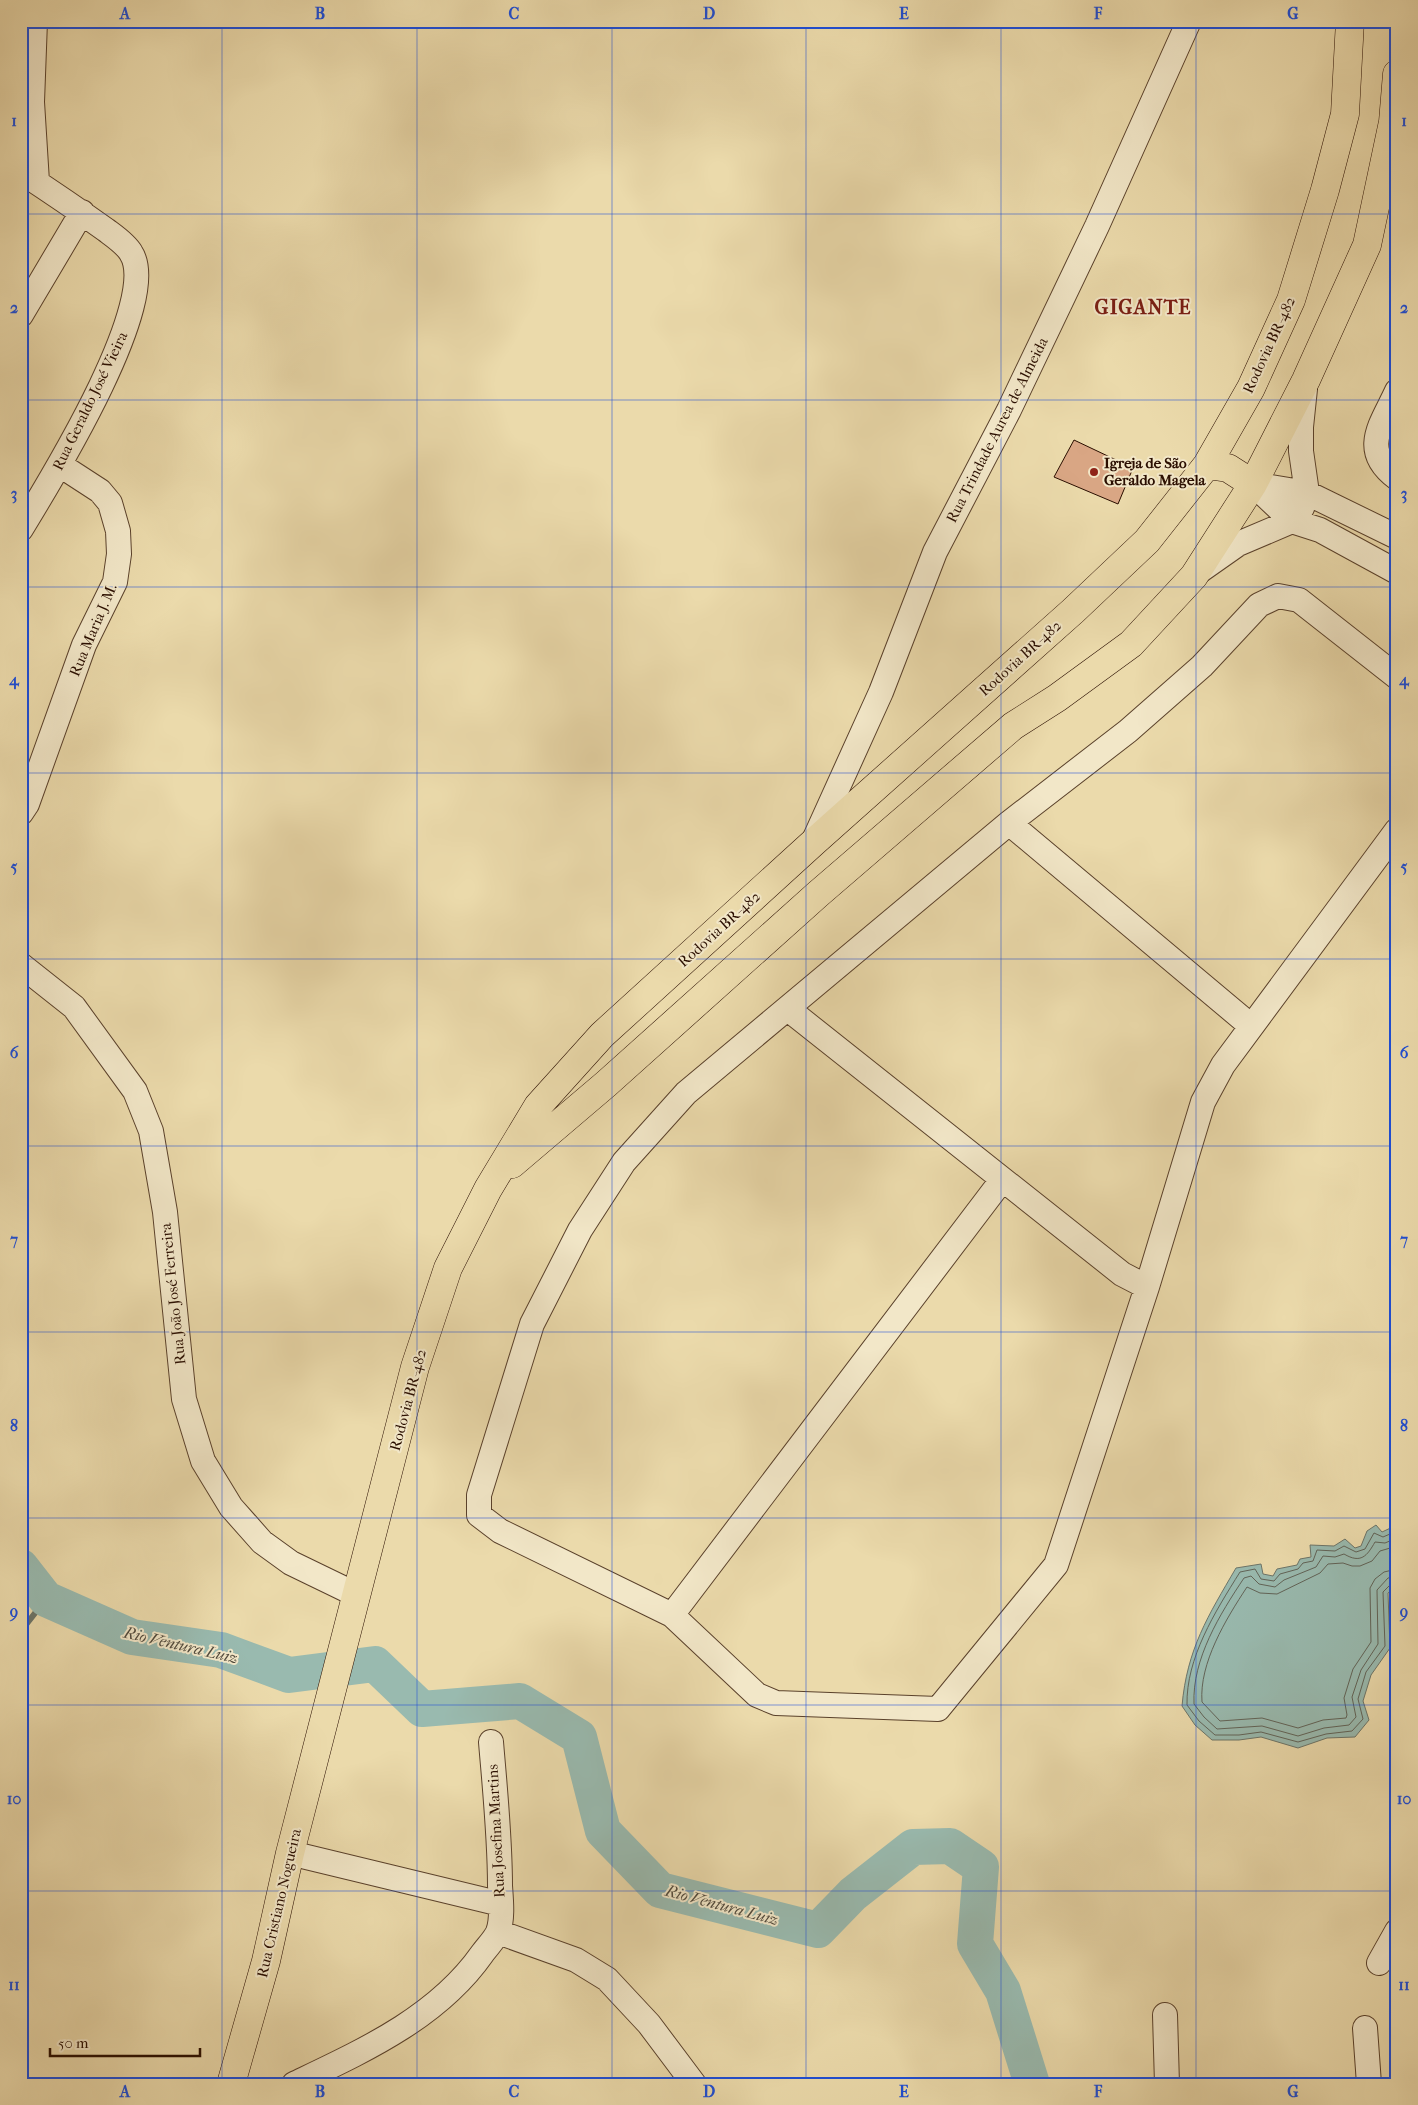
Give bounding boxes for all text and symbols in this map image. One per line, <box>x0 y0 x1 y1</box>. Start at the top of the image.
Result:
text: A <box>119 4 131 23</box>
text: B <box>315 4 325 23</box>
text: C <box>509 4 520 23</box>
text: D <box>703 4 715 23</box>
text: E <box>899 4 909 23</box>
text: F <box>1093 4 1103 23</box>
text: G <box>1287 4 1299 23</box>
text: 1 <box>11 111 17 130</box>
text: 1 <box>1401 111 1407 130</box>
street label: Rodovia BR-482 <box>1239 294 1299 396</box>
district label: GIGANTE <box>1095 296 1191 319</box>
text: 2 <box>10 298 18 317</box>
text: 2 <box>1400 298 1408 317</box>
street label: Rua Geraldo José Vieira <box>49 328 132 473</box>
street label: Rua Trindade Aurea de Almeida <box>942 333 1052 526</box>
place label: Igreja de São Geraldo Magela <box>1104 454 1207 489</box>
marker: Igreja de São Geraldo Magela <box>1088 466 1100 478</box>
text: 3 <box>11 484 17 504</box>
text: 3 <box>1401 484 1407 504</box>
street label: Rua Maria J. M. <box>65 581 121 679</box>
street label: Rodovia BR-482 <box>975 616 1065 700</box>
text: 4 <box>8 670 20 690</box>
text: 4 <box>1398 670 1410 690</box>
text: 5 <box>11 857 18 876</box>
text: 5 <box>1401 857 1408 876</box>
street label: Rodovia BR-482 <box>674 887 764 971</box>
text: 6 <box>10 1043 19 1062</box>
text: 6 <box>1400 1043 1409 1062</box>
street label: Rua João José Ferreira <box>156 1221 189 1366</box>
text: 7 <box>9 1230 18 1249</box>
text: 7 <box>1399 1230 1408 1249</box>
street label: Rodovia BR-482 <box>386 1347 430 1453</box>
text: 8 <box>10 1416 18 1435</box>
text: 8 <box>1400 1416 1408 1435</box>
text: 9 <box>9 1602 18 1622</box>
text: 9 <box>1399 1602 1408 1622</box>
water label: Rio Ventura Luiz <box>121 1622 240 1667</box>
street label: Rua Josefina Martins <box>483 1763 508 1898</box>
text: 10 <box>7 1789 21 1808</box>
text: 10 <box>1397 1789 1411 1808</box>
street label: Rua Cristiano Nogueira <box>253 1826 305 1979</box>
water label: Rio Ventura Luiz <box>662 1881 781 1929</box>
text: 11 <box>8 1975 20 1994</box>
text: 11 <box>1398 1975 1410 1994</box>
scale bar <box>50 2025 200 2057</box>
text: 50 m <box>58 2034 89 2052</box>
text: A <box>119 2082 131 2101</box>
text: B <box>315 2082 325 2101</box>
text: C <box>509 2082 520 2101</box>
text: D <box>703 2082 715 2101</box>
text: E <box>899 2082 909 2101</box>
text: F <box>1093 2082 1103 2101</box>
text: G <box>1287 2082 1299 2101</box>

